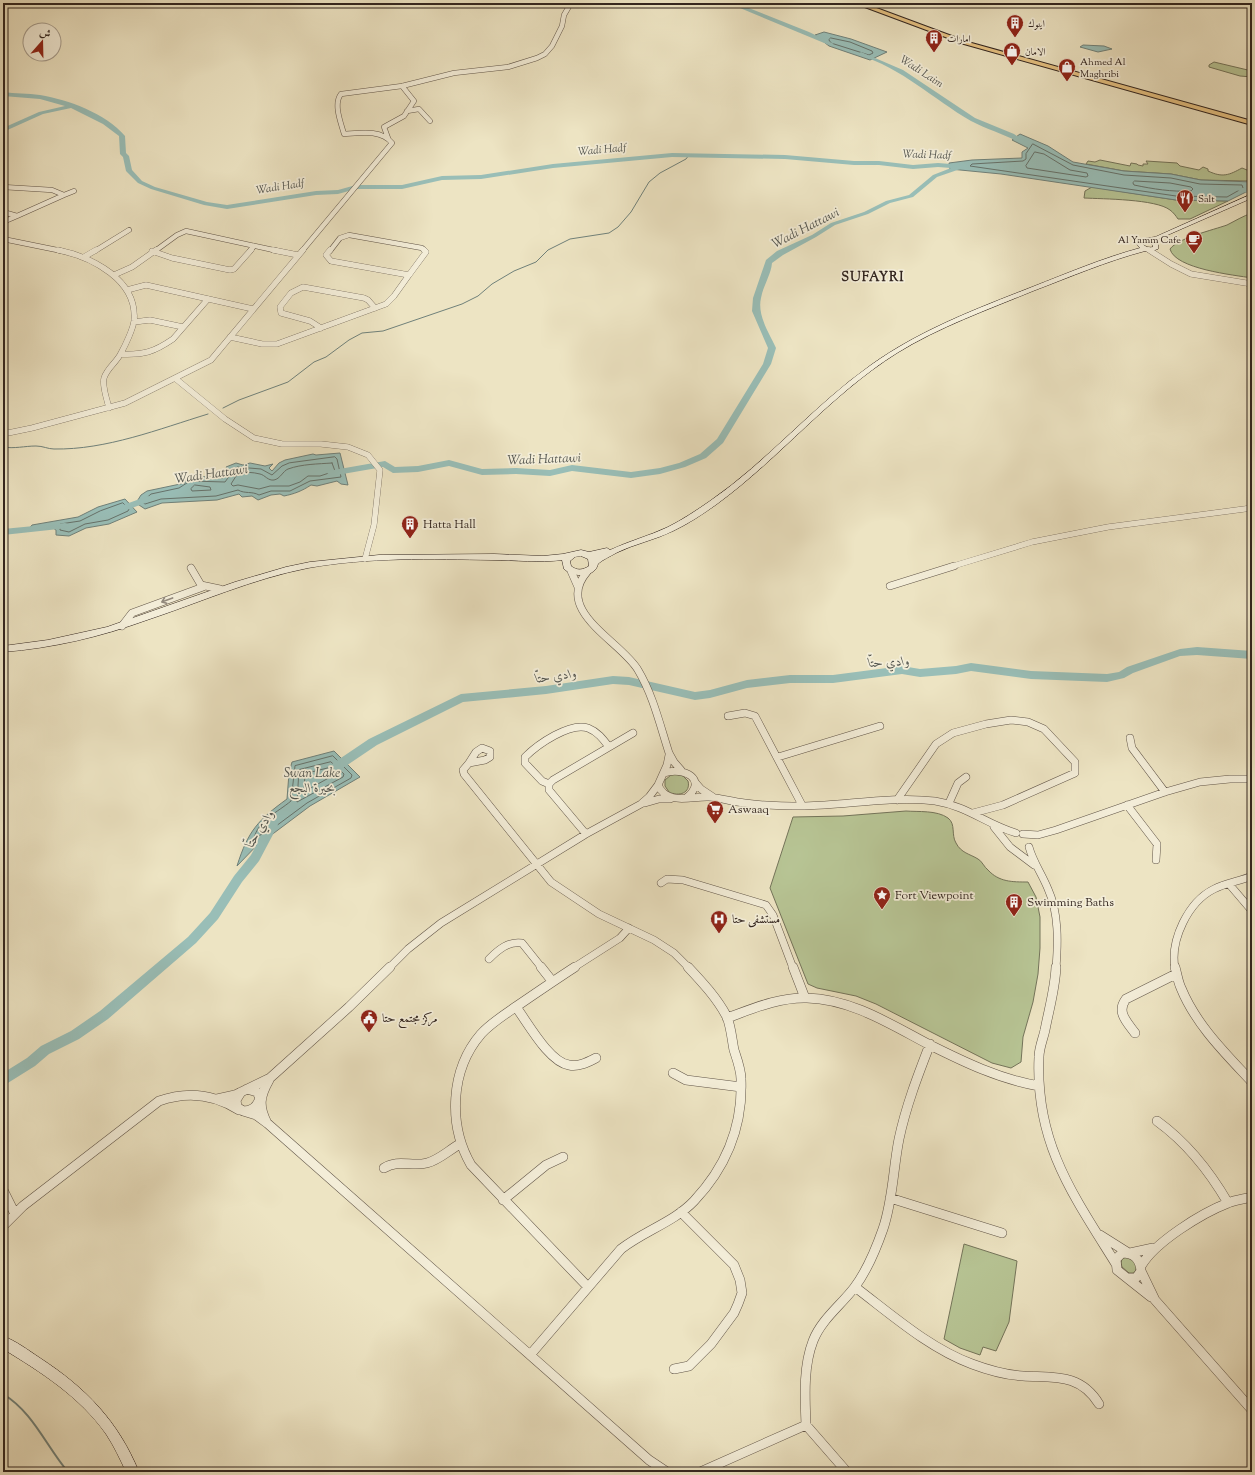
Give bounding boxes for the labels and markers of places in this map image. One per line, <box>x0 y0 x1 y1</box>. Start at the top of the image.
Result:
building icon: اينوك <box>1005 13 1025 38</box>
place label: اينوك <box>1028 17 1045 32</box>
building icon: امارات <box>924 28 944 53</box>
place label: امارات <box>947 32 971 47</box>
shop icon: الامان <box>1002 41 1022 66</box>
place label: الامان <box>1025 45 1046 60</box>
place label: Ahmed Al Maghribi <box>1080 55 1126 82</box>
shop icon: Ahmed Al Maghribi <box>1057 57 1077 82</box>
restaurant icon: Salt <box>1175 188 1195 213</box>
place label: Salt <box>1198 192 1215 207</box>
cafe icon: Al Yamm Cafe <box>1184 229 1204 254</box>
place label: Al Yamm Cafe <box>1118 233 1181 248</box>
building icon: Hatta Hall <box>400 514 420 539</box>
place label: Hatta Hall <box>423 516 477 534</box>
supermarket icon: Aswaaq <box>705 799 725 824</box>
place label: Aswaaq <box>728 801 769 819</box>
place icon: Fort Viewpoint <box>872 885 892 910</box>
place label: Fort Viewpoint <box>895 887 974 905</box>
building icon: Swimming Baths <box>1004 892 1024 917</box>
place label: Swimming Baths <box>1027 894 1114 912</box>
hospital icon: مستشفى حتا <box>709 909 729 934</box>
place label: مستشفى حتا <box>732 911 780 929</box>
public building icon: مركز مجتمع حتا <box>359 1008 379 1033</box>
place label: مركز مجتمع حتا <box>382 1010 438 1029</box>

